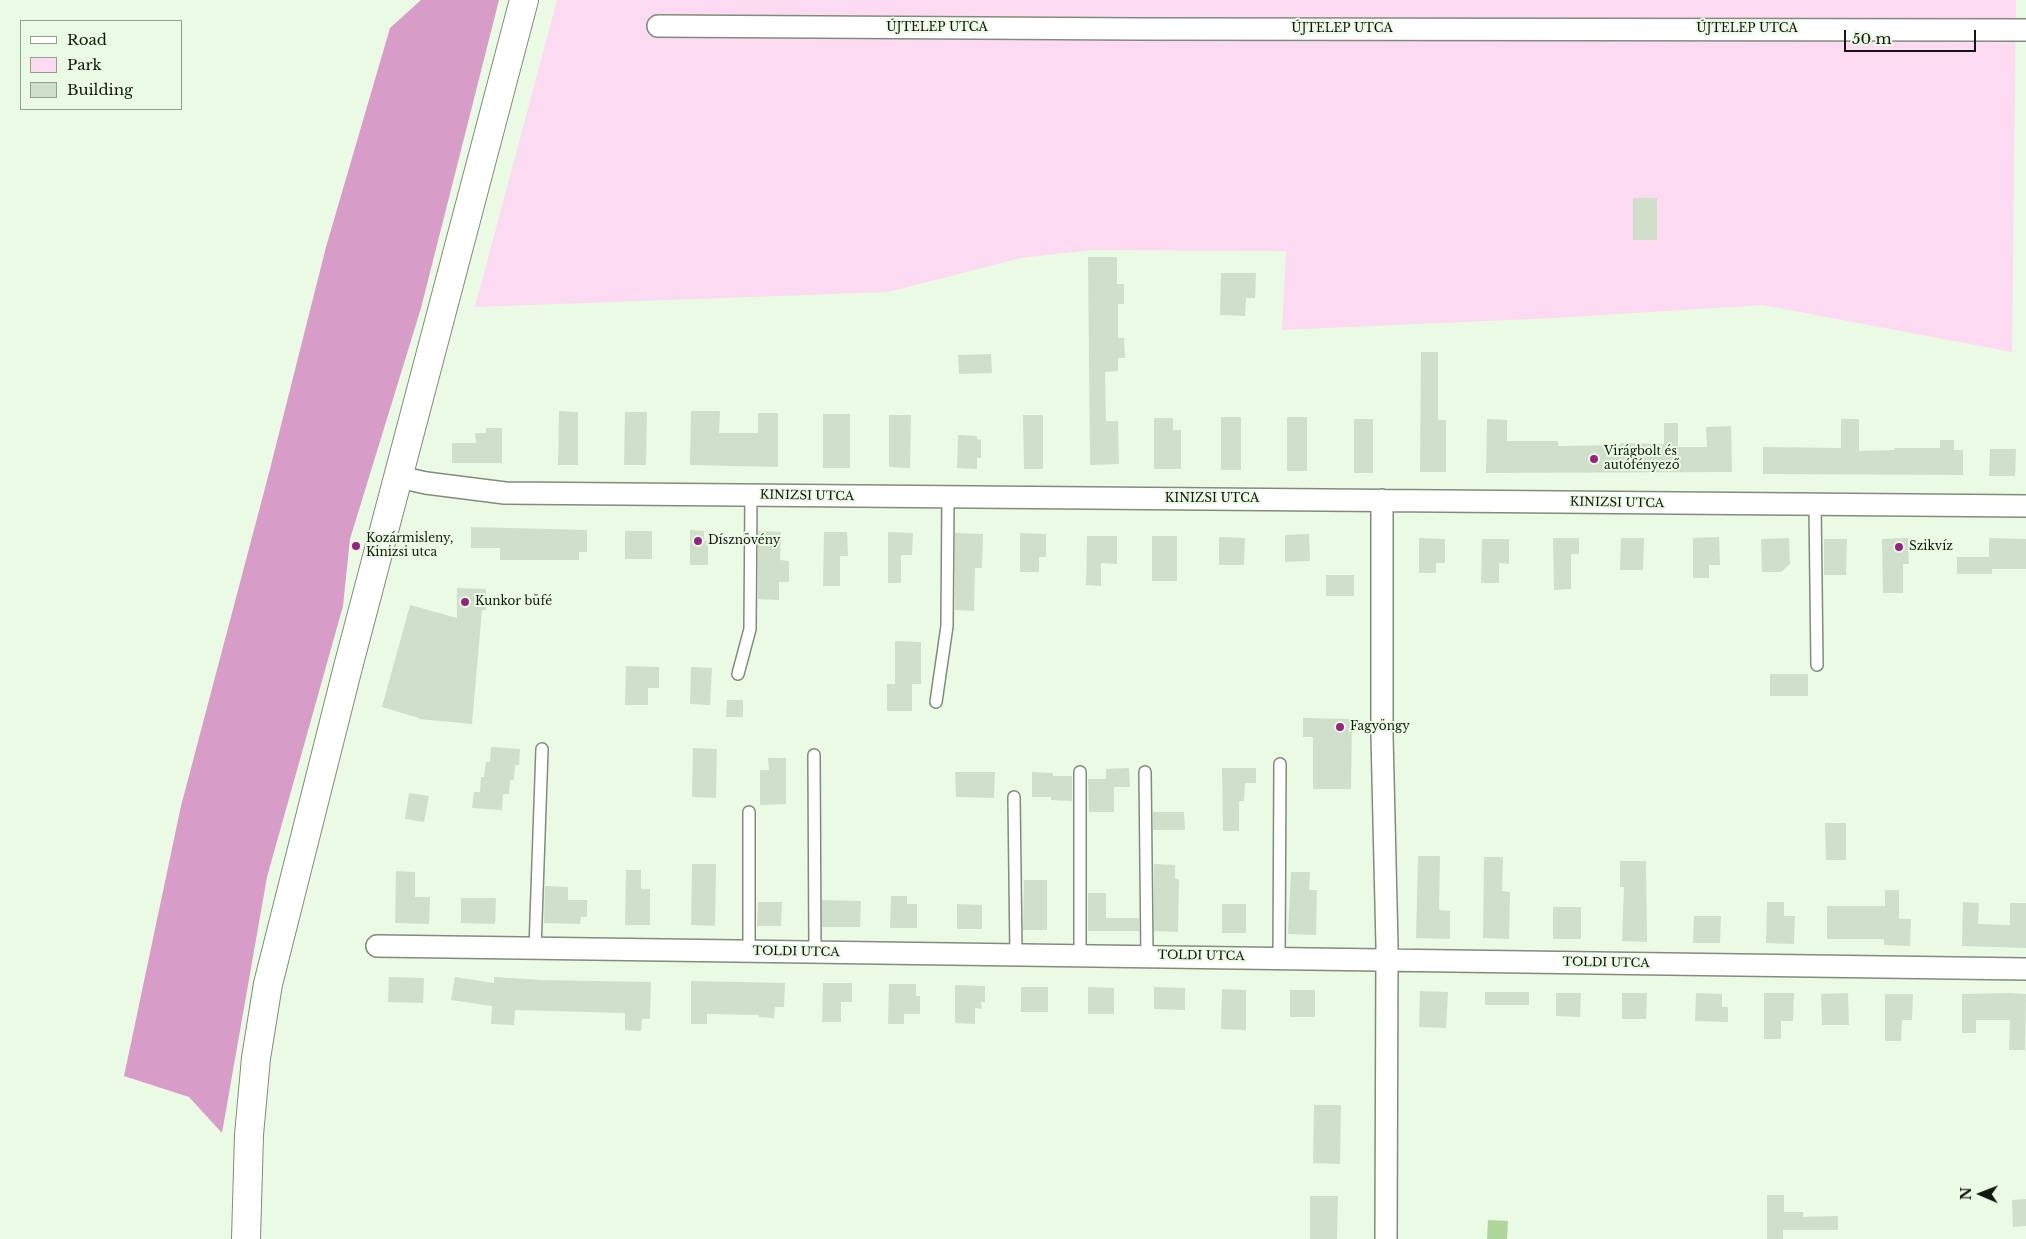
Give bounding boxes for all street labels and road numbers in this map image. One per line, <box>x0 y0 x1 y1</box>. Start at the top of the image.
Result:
street label: ÚJTELEP UTCA <box>886 21 988 35</box>
street label: ÚJTELEP UTCA <box>1291 22 1393 36</box>
street label: ÚJTELEP UTCA <box>1696 22 1798 36</box>
street label: KINIZSI UTCA <box>760 488 854 504</box>
street label: KINIZSI UTCA <box>1165 492 1259 506</box>
street label: KINIZSI UTCA <box>1570 495 1664 511</box>
street label: TOLDI UTCA <box>752 944 840 960</box>
street label: TOLDI UTCA <box>1157 948 1245 964</box>
street label: TOLDI UTCA <box>1562 955 1650 971</box>

